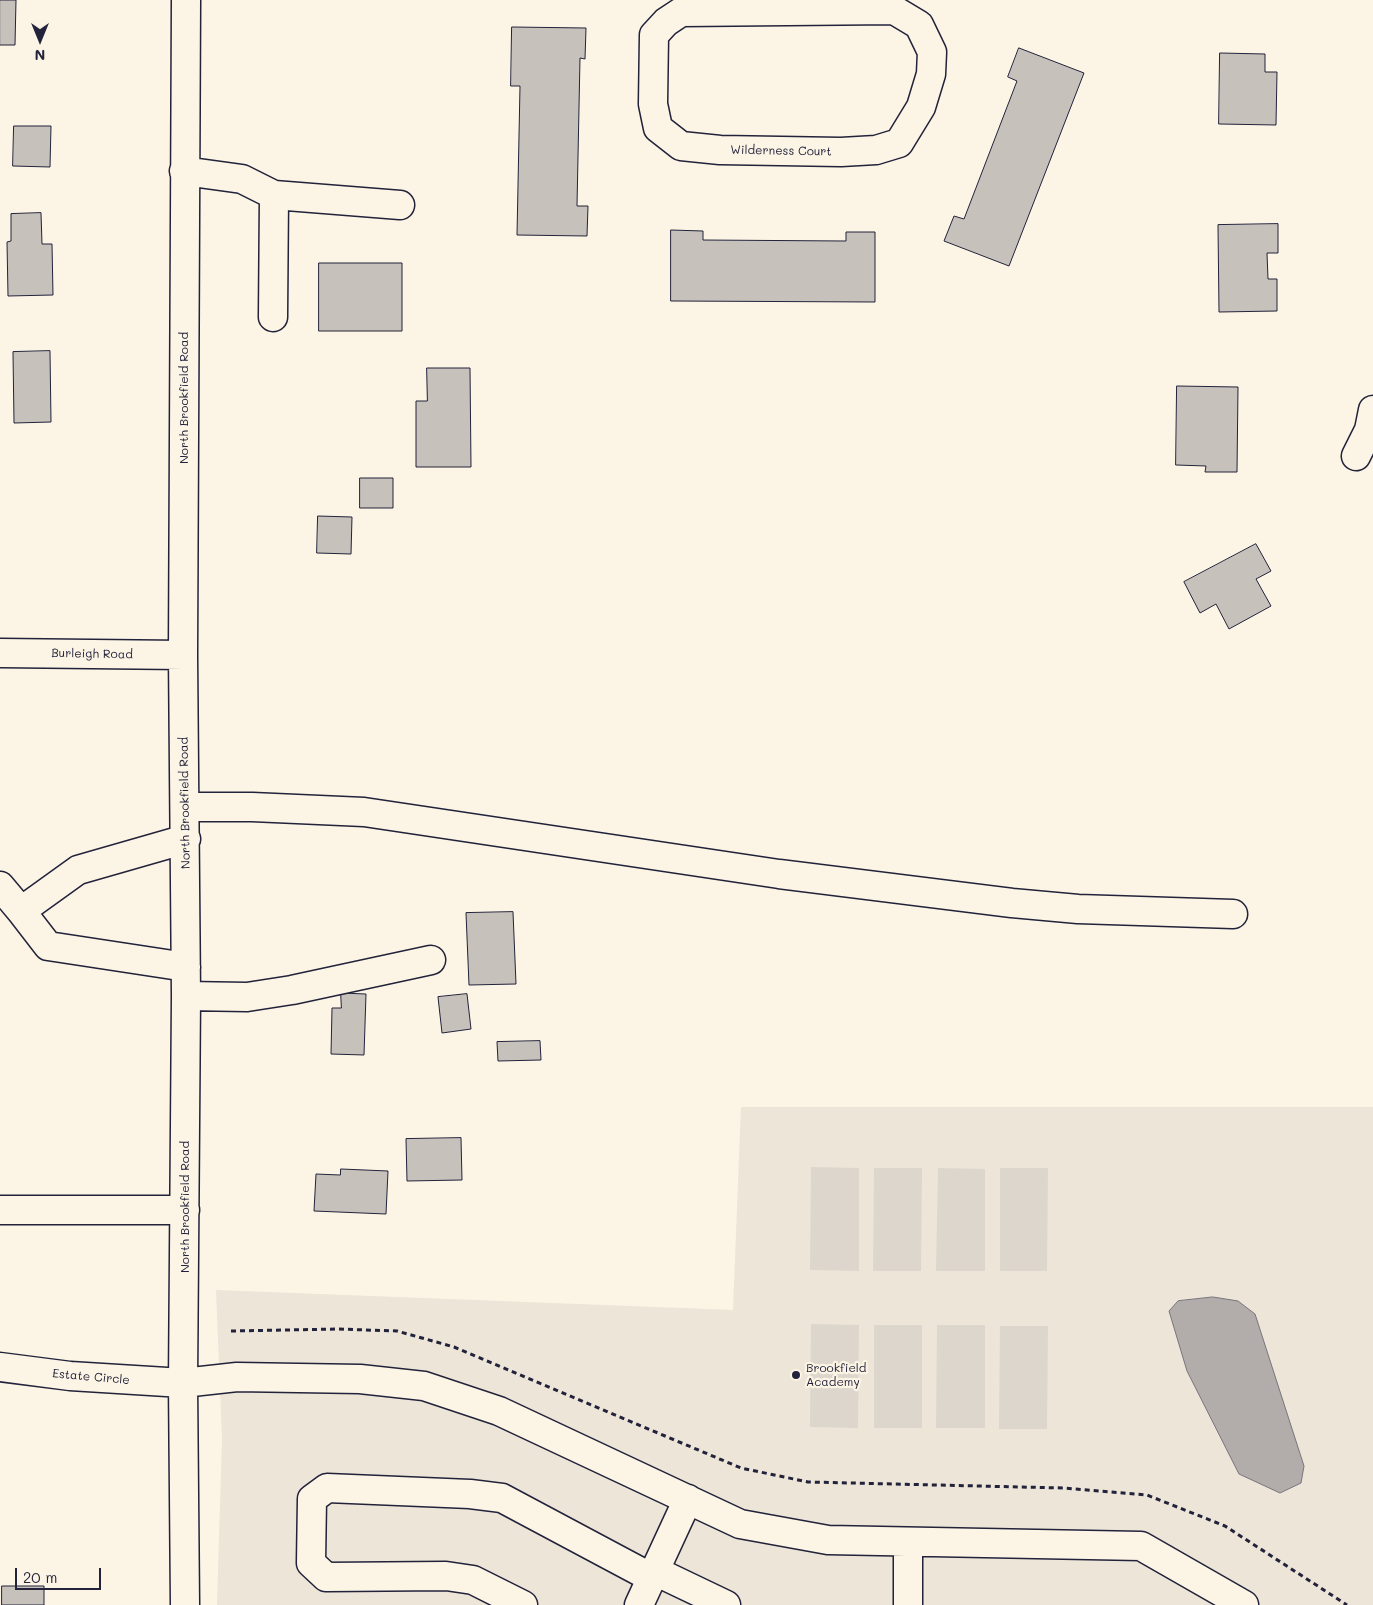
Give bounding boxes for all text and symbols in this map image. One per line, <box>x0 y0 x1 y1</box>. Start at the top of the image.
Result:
north arrow <box>15 15 65 65</box>
text: N <box>35 46 45 65</box>
street label: Wilderness Court <box>730 143 832 159</box>
street label: North Brookfield Road <box>177 332 191 464</box>
street label: Burleigh Road <box>51 646 133 662</box>
street label: North Brookfield Road <box>177 737 193 869</box>
street label: North Brookfield Road <box>178 1141 192 1273</box>
place label: Brookfield Academy <box>806 1361 866 1389</box>
street label: Estate Circle <box>52 1366 130 1388</box>
marker: Brookfield Academy <box>790 1369 802 1381</box>
scale bar <box>18 1558 104 1590</box>
text: 20 m <box>23 1567 57 1587</box>

